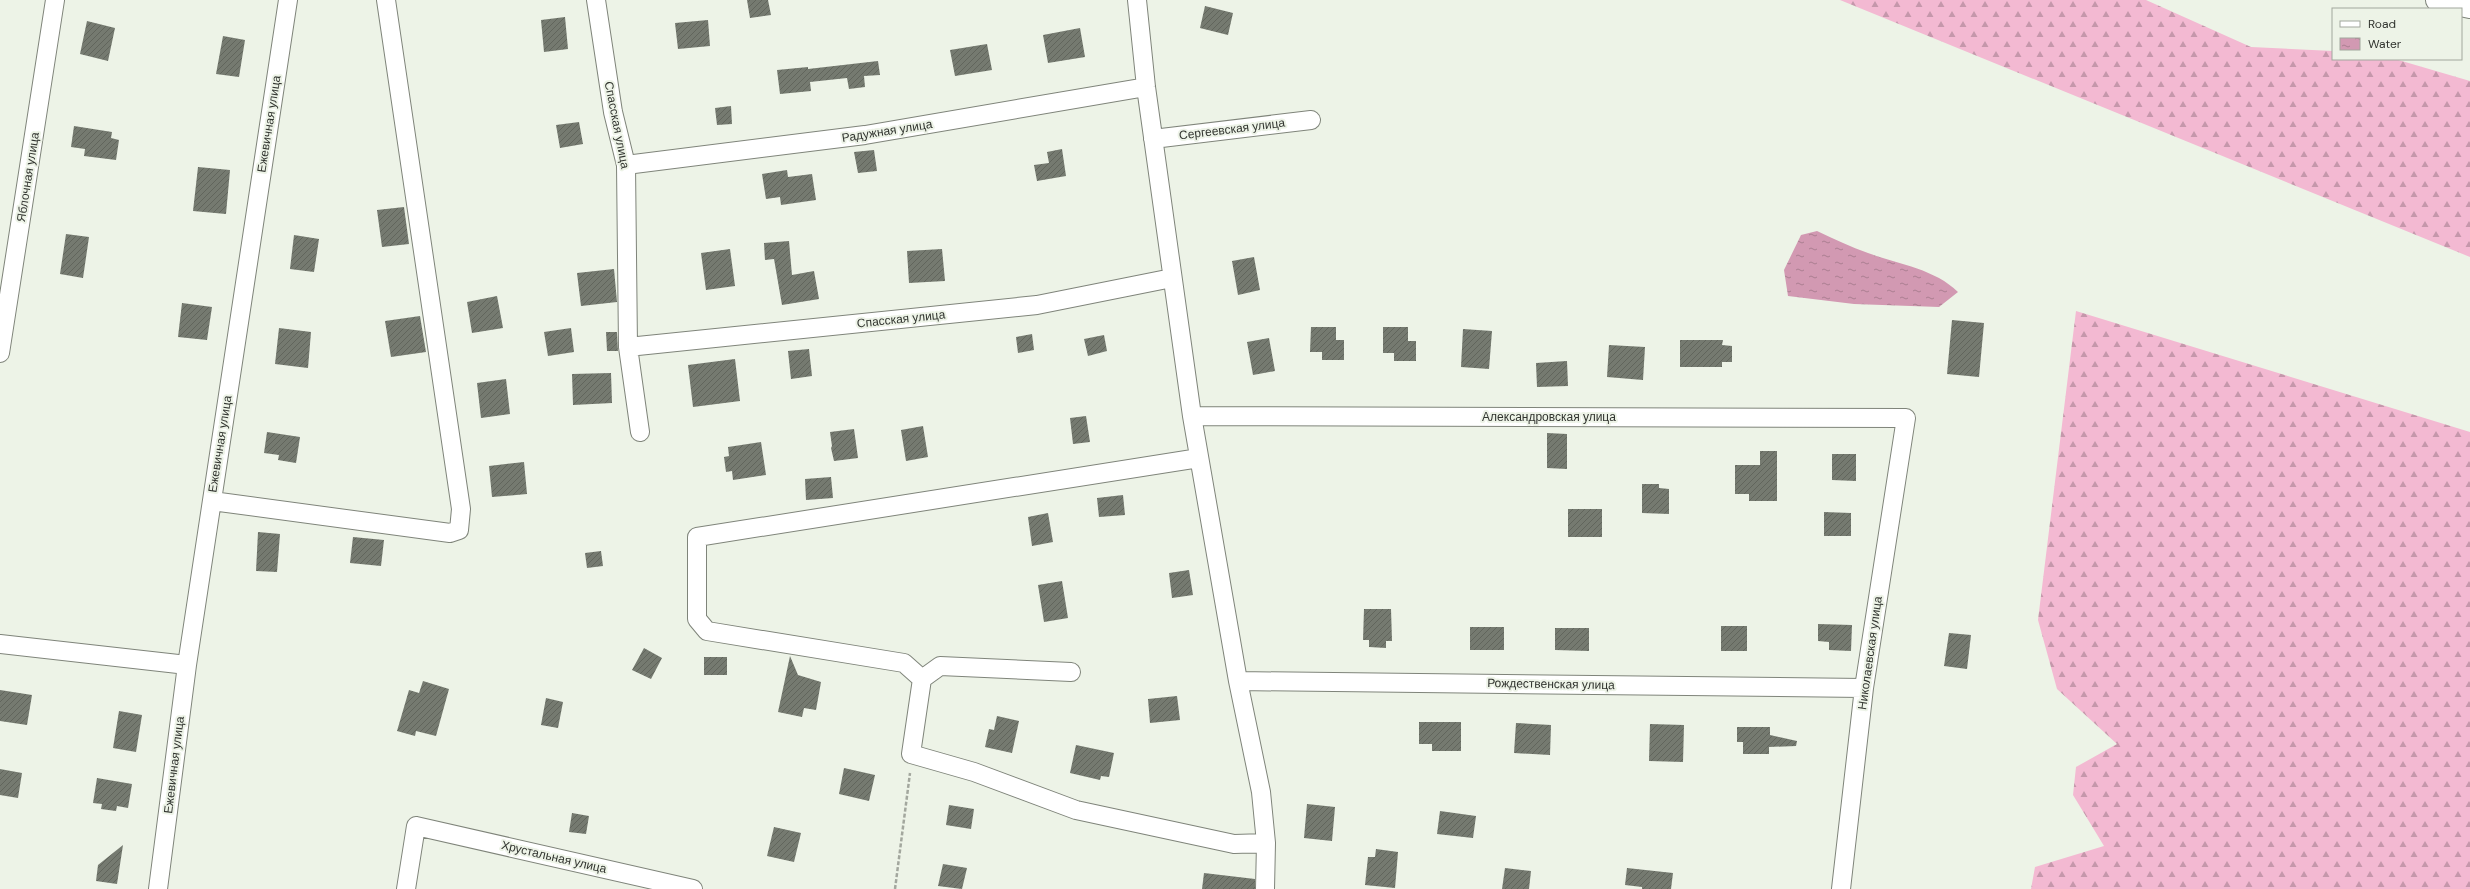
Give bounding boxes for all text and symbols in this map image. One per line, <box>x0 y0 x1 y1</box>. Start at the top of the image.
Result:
legend <box>2332 8 2462 60</box>
text: Road <box>2368 16 2396 32</box>
text: Water <box>2368 36 2402 52</box>
street label: Ежевичная улица <box>253 74 285 174</box>
street label: Спасская улица <box>601 80 633 170</box>
street label: Сергеевская улица <box>1178 115 1286 143</box>
street label: Радужная улица <box>841 116 934 146</box>
street label: Яблочная улица <box>13 131 43 223</box>
street label: Спасская улица <box>856 306 946 332</box>
street label: Ежевичная улица <box>204 394 236 494</box>
street label: Александровская улица <box>1482 409 1616 425</box>
street label: Николаевская улица <box>1854 595 1886 711</box>
street label: Рождественская улица <box>1487 675 1615 693</box>
street label: Ежевичная улица <box>160 715 188 815</box>
street label: Хрустальная улица <box>500 837 609 877</box>

